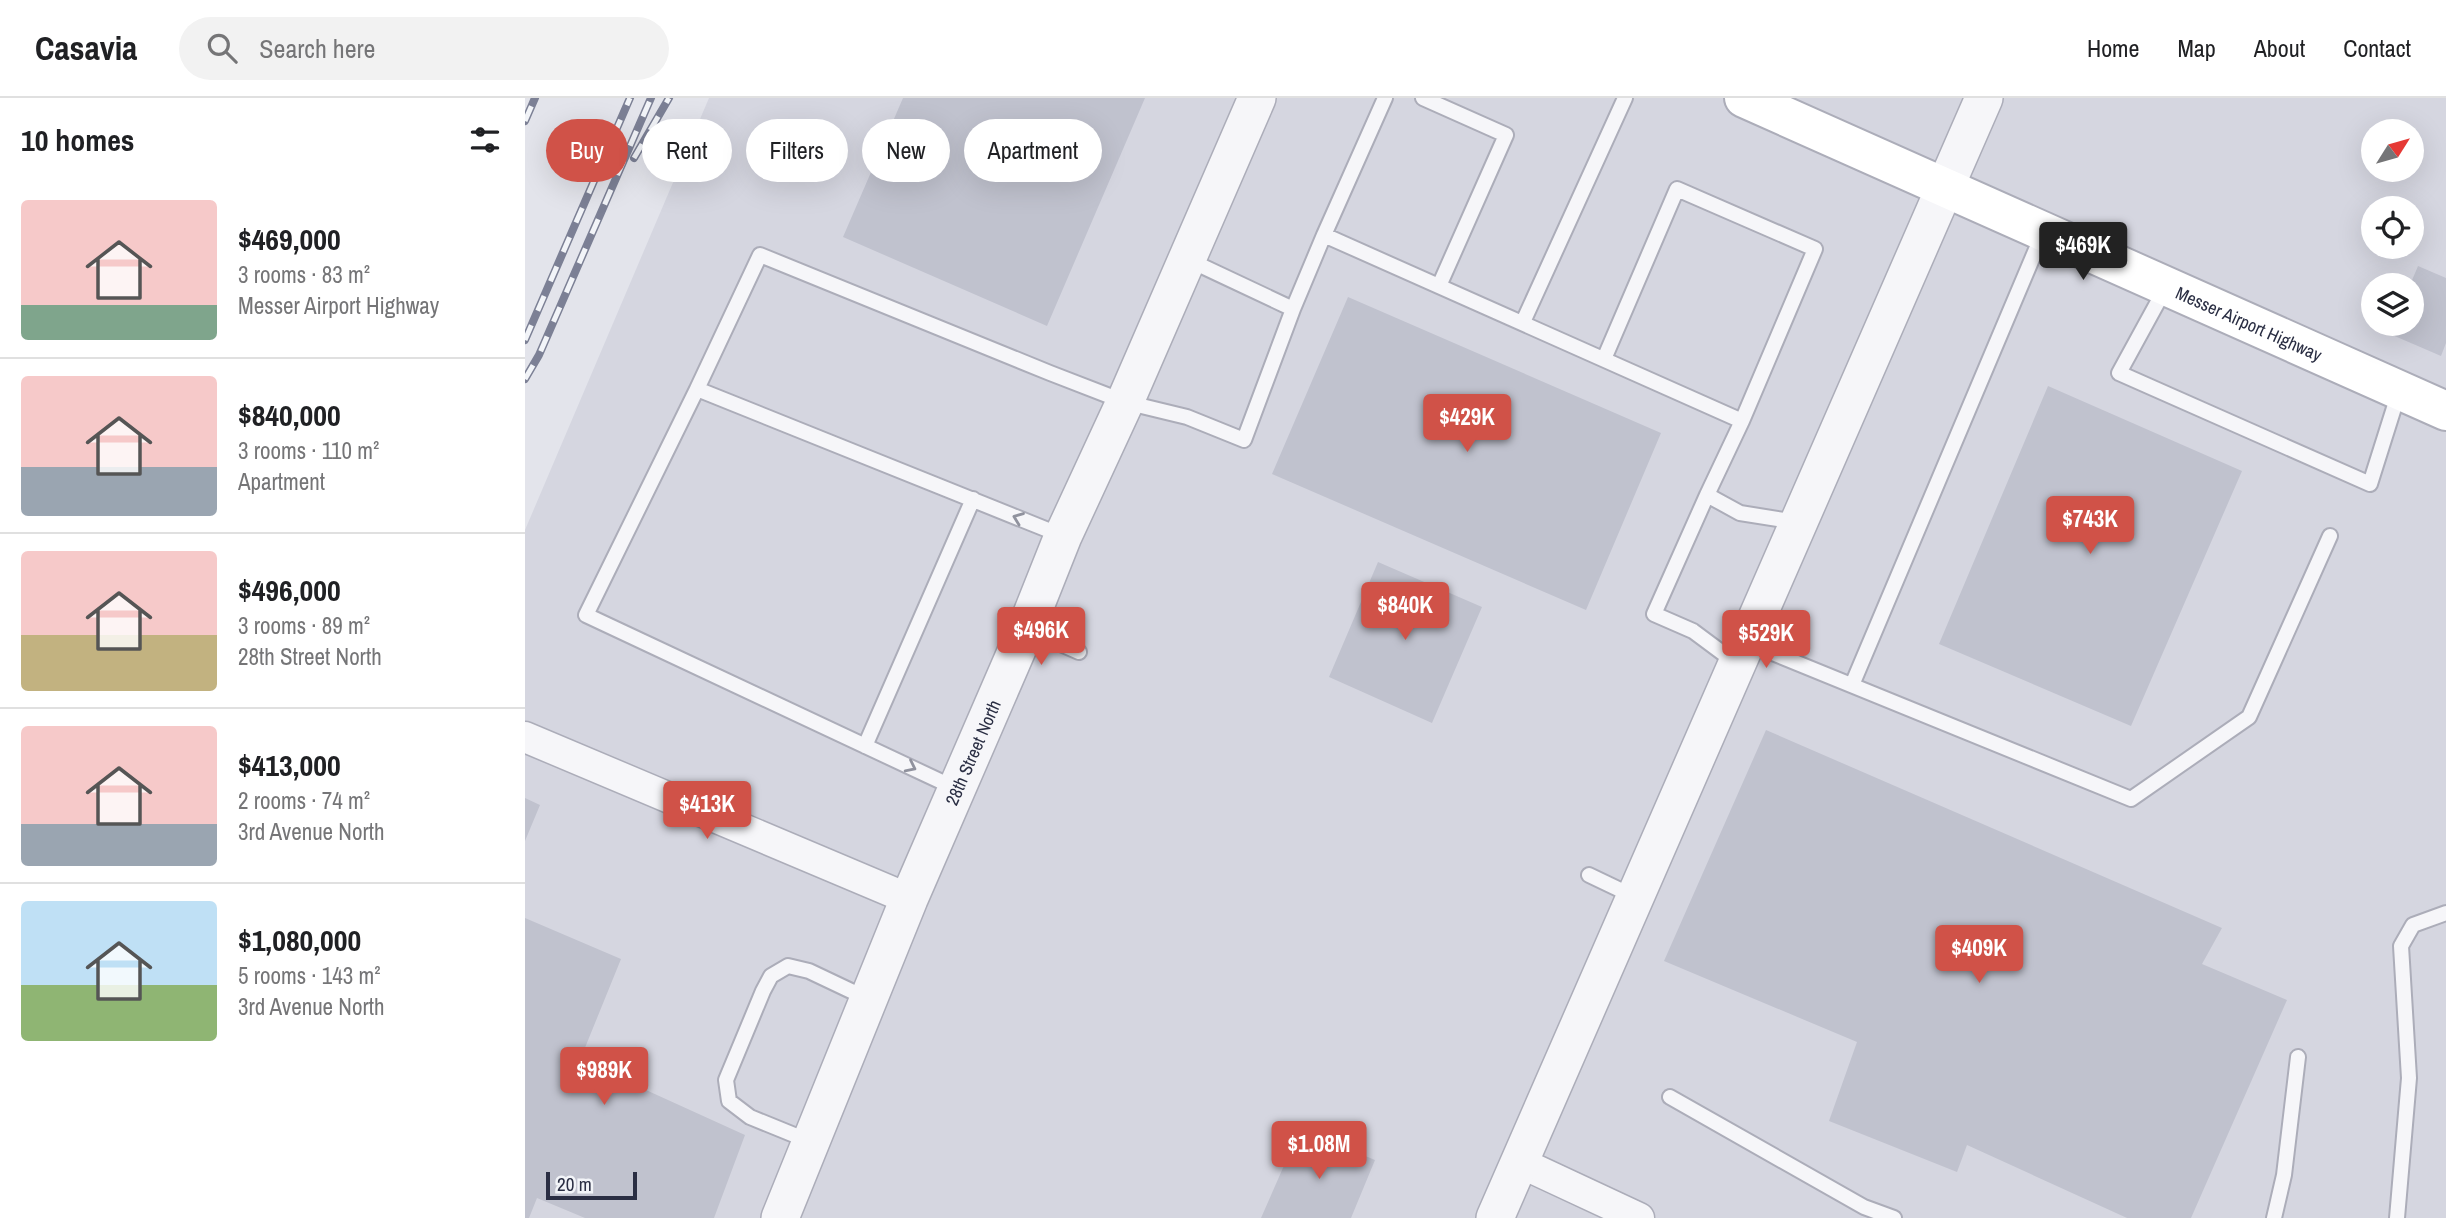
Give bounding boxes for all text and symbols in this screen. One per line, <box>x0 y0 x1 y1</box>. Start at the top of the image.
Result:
search box <box>179 17 669 80</box>
text: Casavia <box>35 26 137 70</box>
icon: search <box>203 29 241 67</box>
text: Search here <box>259 31 375 66</box>
text: Home <box>2087 32 2139 64</box>
text: Map <box>2177 32 2216 64</box>
text: About <box>2254 32 2305 64</box>
text: Contact <box>2343 32 2411 64</box>
chip: Buy <box>546 119 628 182</box>
chip: Rent <box>642 119 732 182</box>
chip: Filters <box>746 119 848 182</box>
chip: New <box>862 119 950 182</box>
chip: Apartment <box>964 119 1102 182</box>
north arrow <box>2361 119 2424 182</box>
map controls <box>2361 119 2424 336</box>
text: 10 homes <box>21 120 135 160</box>
icon: filters <box>466 121 504 159</box>
button: locate <box>2361 196 2424 259</box>
text: $469,000 <box>238 219 341 259</box>
pin: $469K <box>2034 222 2132 282</box>
icon: home <box>77 228 161 312</box>
text: $469K <box>2055 229 2111 260</box>
text: 3 rooms · 83 m² <box>238 259 370 290</box>
button: layers <box>2361 273 2424 336</box>
street label: Messer Airport Highway <box>2172 280 2327 367</box>
text: Messer Airport Highway <box>238 290 439 321</box>
pin: $429K <box>1418 394 1516 454</box>
text: $840,000 <box>238 395 341 435</box>
text: $429K <box>1439 401 1495 432</box>
icon: home <box>77 404 161 488</box>
text: 3 rooms · 110 m² <box>238 435 379 466</box>
text: Apartment <box>238 466 325 497</box>
pin: $743K <box>2041 496 2139 556</box>
text: $743K <box>2062 503 2118 534</box>
one-way arrow <box>1012 513 1024 527</box>
text: $496,000 <box>238 570 341 610</box>
icon: home <box>77 579 161 663</box>
pin: $840K <box>1356 582 1454 642</box>
text: $840K <box>1377 589 1433 620</box>
pin: $496K <box>992 608 1090 667</box>
text: 3 rooms · 89 m² <box>238 610 370 641</box>
pin: $529K <box>1717 610 1815 670</box>
text: $496K <box>1013 614 1069 645</box>
text: $529K <box>1738 617 1794 648</box>
text: 28th Street North <box>238 641 382 672</box>
street label: 28th Street North <box>939 696 1006 809</box>
text: $413,000 <box>238 745 341 785</box>
icon: home <box>77 754 161 838</box>
one-way arrow <box>904 758 916 772</box>
pin: $413K <box>658 782 756 841</box>
text: 2 rooms · 74 m² <box>238 785 370 816</box>
text: $413K <box>679 788 735 819</box>
text: 3rd Avenue North <box>238 816 384 847</box>
text: $1,080,000 <box>238 920 361 960</box>
pin: $409K <box>1930 926 2028 985</box>
icon: home <box>77 929 161 1013</box>
text: $409K <box>1951 932 2007 963</box>
text: 5 rooms · 143 m² <box>238 960 381 991</box>
text: 3rd Avenue North <box>238 991 384 1022</box>
pin: $989K <box>555 1048 653 1107</box>
text: $989K <box>576 1054 632 1085</box>
pin: $1.08M <box>1262 1122 1376 1181</box>
text: $1.08M <box>1288 1128 1350 1159</box>
scale bar <box>546 1169 637 1201</box>
text: 20 m <box>557 1171 592 1197</box>

